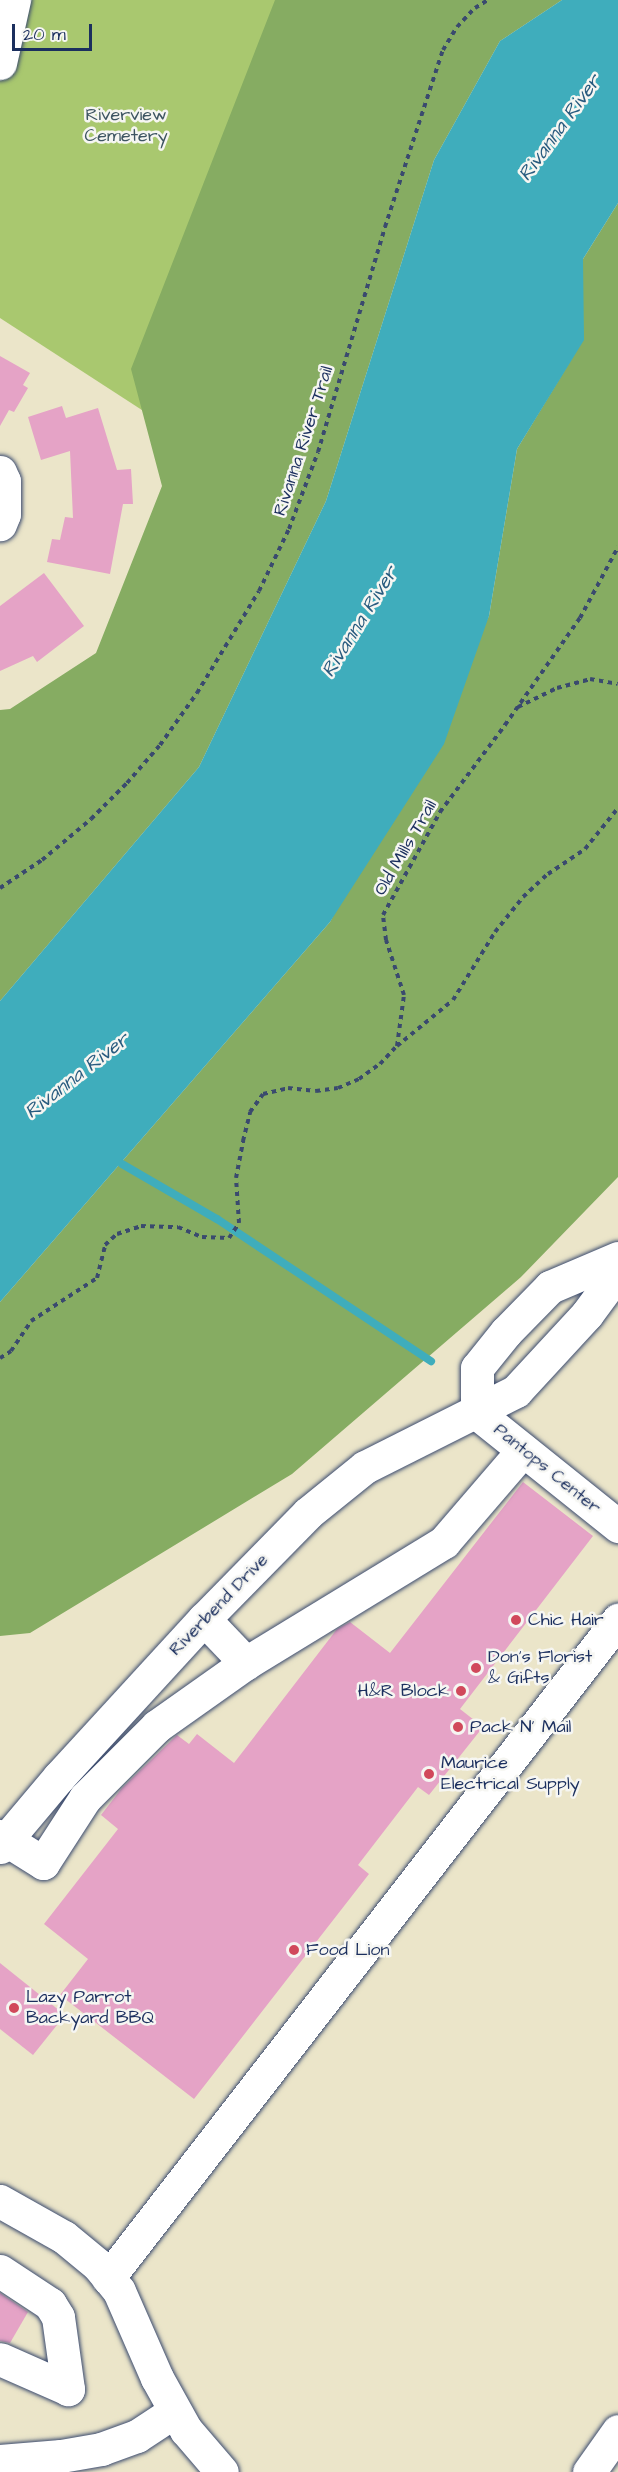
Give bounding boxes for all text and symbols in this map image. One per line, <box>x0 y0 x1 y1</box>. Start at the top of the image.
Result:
scale bar <box>15 12 94 50</box>
text: 20 m <box>23 22 66 47</box>
water label: Rivanna River <box>513 70 607 186</box>
park label: Riverview Cemetery <box>84 105 168 148</box>
street label: Rivanna River Trail <box>270 363 338 519</box>
water label: Rivanna River <box>317 562 403 682</box>
street label: Old Mills Trail <box>370 796 442 900</box>
water label: Rivanna River <box>20 1028 134 1124</box>
street label: Pantops Center <box>489 1419 605 1519</box>
street label: Riverbend Drive <box>165 1550 273 1660</box>
place label: Chic Hair <box>528 1609 604 1631</box>
marker: Chic Hair <box>509 1613 523 1627</box>
place label: Don's Florist & Gifts <box>488 1647 592 1690</box>
marker: Don's Florist & Gifts <box>469 1661 483 1675</box>
place label: H&R Block <box>358 1680 449 1702</box>
marker: H&R Block <box>454 1684 468 1698</box>
place label: Pack N’ Mail <box>470 1716 571 1738</box>
marker: Pack N’ Mail <box>451 1720 465 1734</box>
place label: Maurice Electrical Supply <box>441 1753 580 1796</box>
marker: Maurice Electrical Supply <box>422 1767 436 1781</box>
place label: Food Lion <box>306 1939 389 1961</box>
marker: Food Lion <box>287 1943 301 1957</box>
place label: Lazy Parrot Backyard BBQ <box>26 1987 154 2030</box>
marker: Lazy Parrot Backyard BBQ <box>7 2001 21 2015</box>

